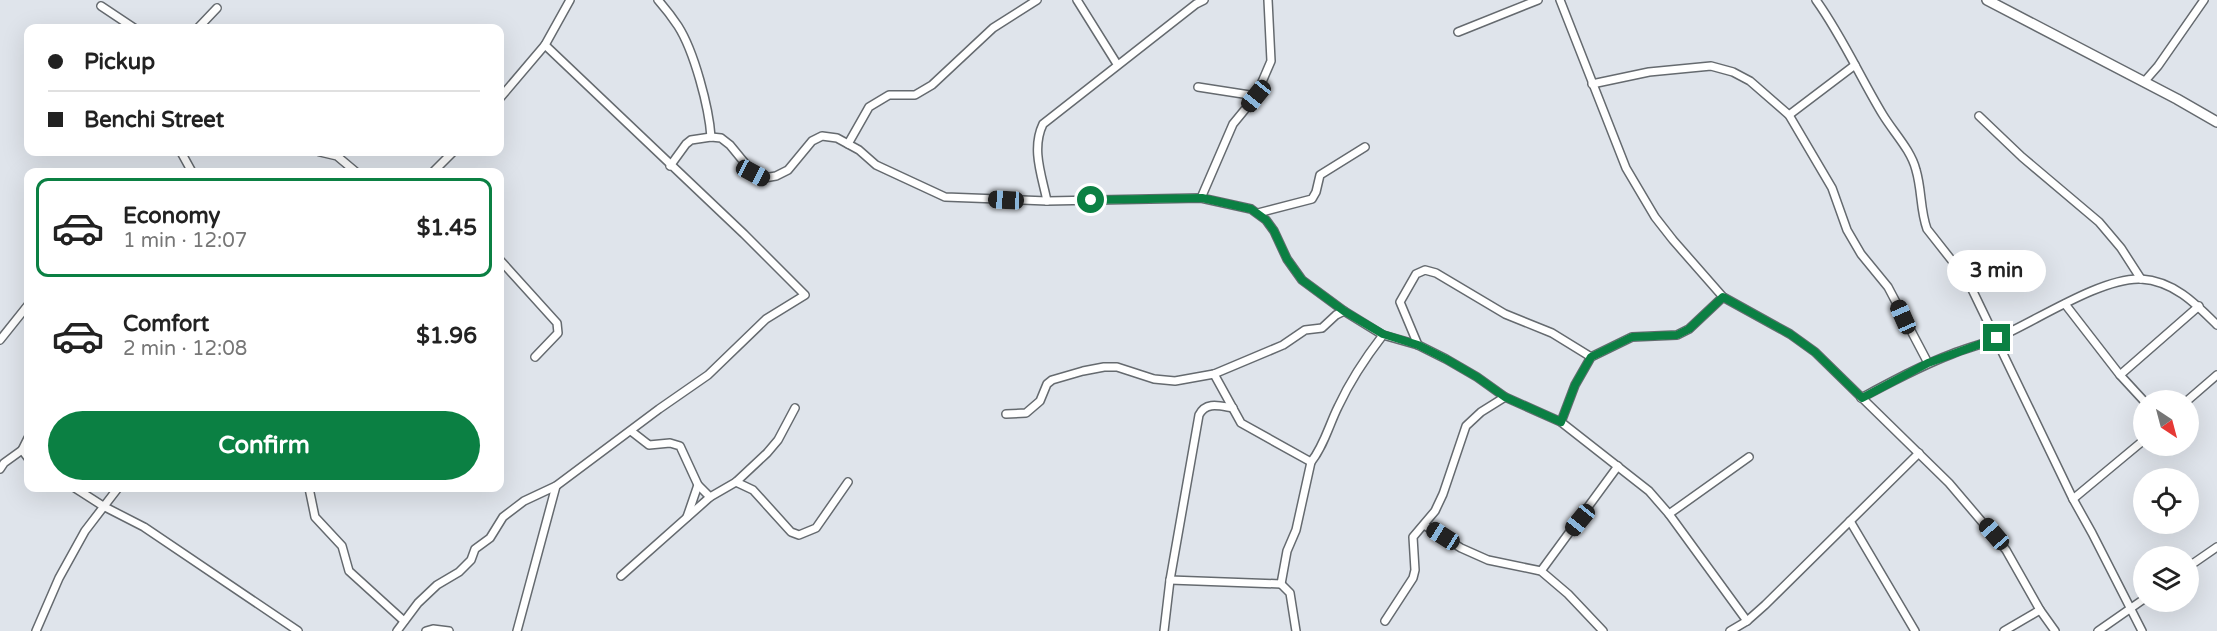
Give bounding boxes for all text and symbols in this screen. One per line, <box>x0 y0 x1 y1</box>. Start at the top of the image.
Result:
text: Pickup <box>84 49 155 75</box>
car <box>1238 76 1274 116</box>
text: Benchi Street <box>84 107 224 133</box>
car <box>733 157 773 189</box>
route start <box>1077 186 1104 213</box>
car <box>988 190 1024 210</box>
icon: car <box>51 201 105 255</box>
text: Economy <box>123 203 220 229</box>
text: $1.45 <box>417 215 477 241</box>
text: 1 min · 12:07 <box>123 229 247 253</box>
callout: 3 min <box>1948 251 2046 293</box>
text: 3 min <box>1970 259 2023 283</box>
car <box>1887 297 1919 337</box>
icon: car <box>51 309 105 363</box>
text: Comfort <box>123 311 209 337</box>
text: $1.96 <box>416 323 477 349</box>
route end <box>1983 324 2010 351</box>
text: 2 min · 12:08 <box>123 337 247 361</box>
north arrow <box>2133 390 2199 456</box>
map controls <box>2133 390 2199 612</box>
button: Confirm <box>48 411 480 480</box>
button: locate <box>2133 468 2199 534</box>
car <box>1562 500 1598 540</box>
car <box>1975 515 2013 553</box>
car <box>1423 519 1463 553</box>
button: layers <box>2133 546 2199 612</box>

